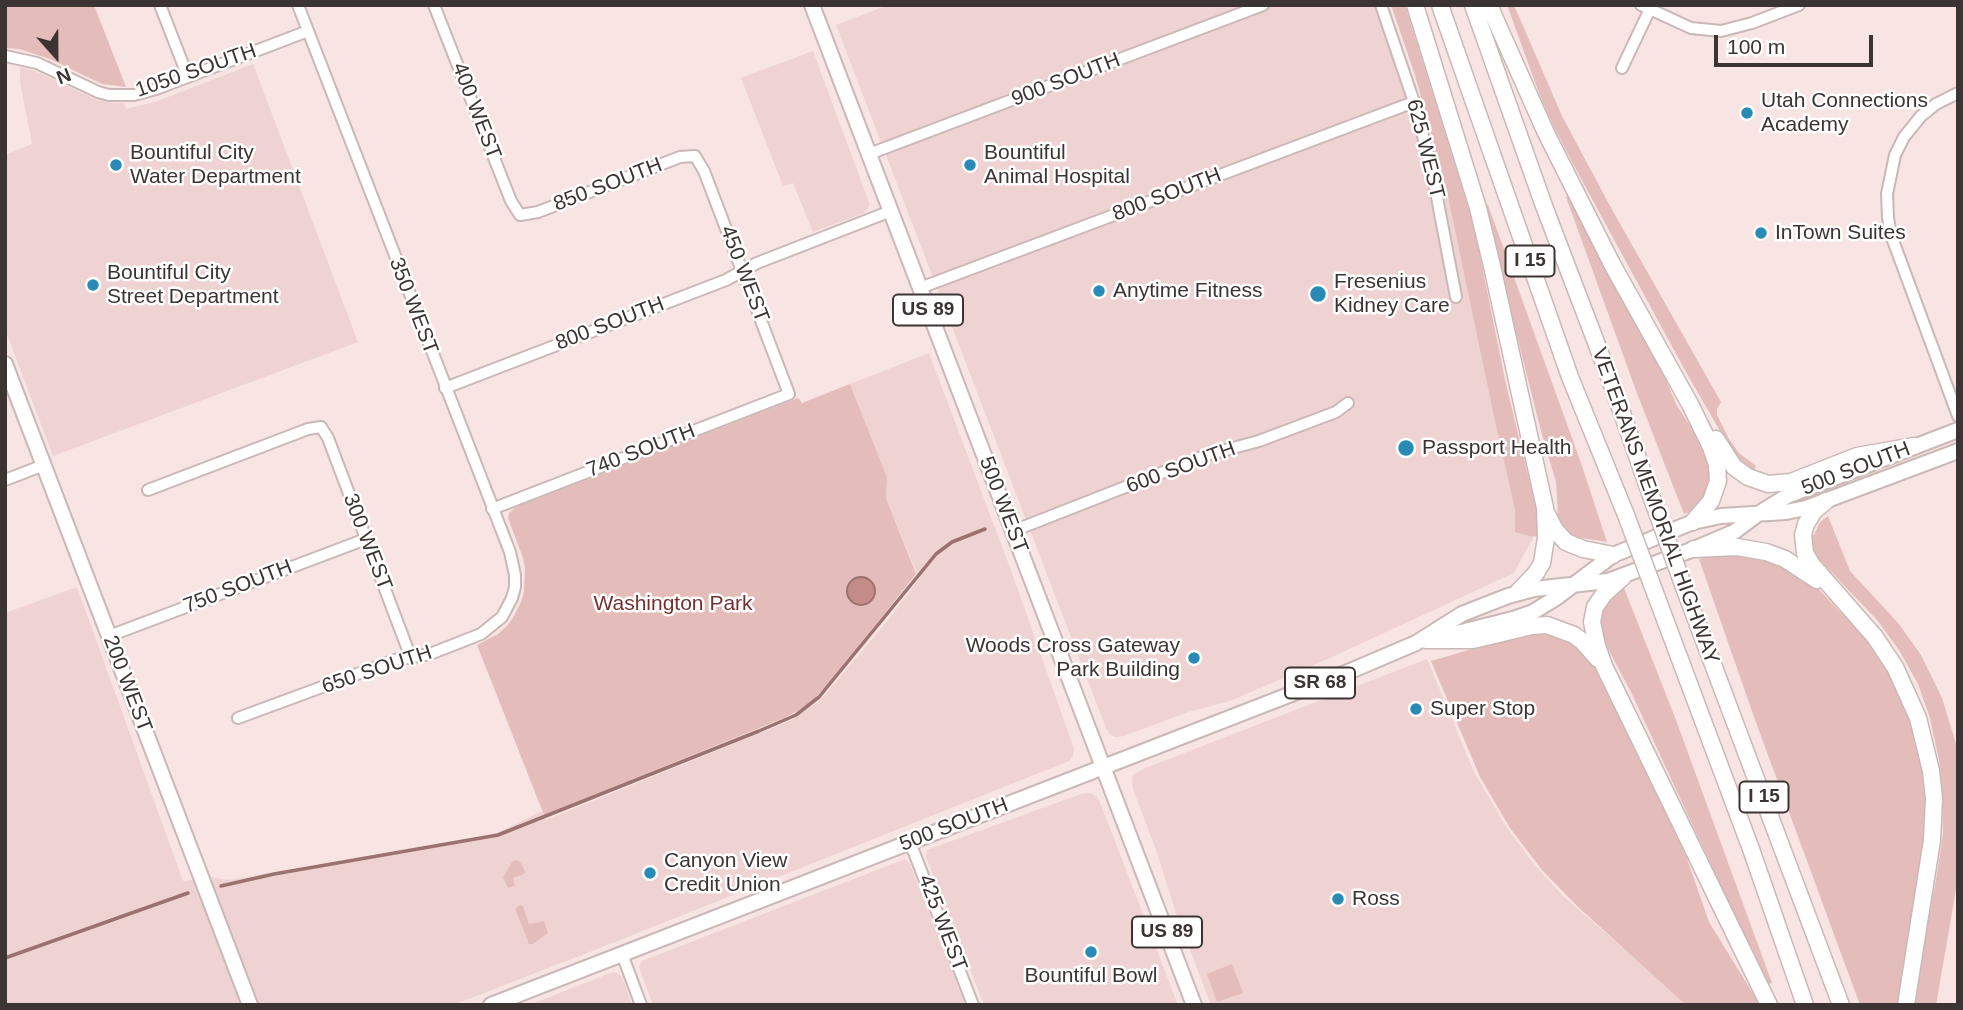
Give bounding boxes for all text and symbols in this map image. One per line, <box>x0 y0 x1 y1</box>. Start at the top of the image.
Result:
north arrow <box>21 21 91 91</box>
scale bar <box>1718 21 1877 65</box>
text: 100 m <box>1727 35 1785 58</box>
street label: 1050 SOUTH <box>132 39 260 103</box>
street label: 900 SOUTH <box>1008 48 1124 112</box>
street label: 400 WEST <box>446 59 506 163</box>
text: N <box>54 64 74 88</box>
place label: Utah Connections Academy <box>1761 88 1928 138</box>
street label: 625 WEST <box>1400 97 1450 201</box>
marker: Utah Connections Academy <box>1739 105 1755 121</box>
place label: Bountiful City Water Department <box>130 140 301 190</box>
place label: Bountiful Animal Hospital <box>984 140 1130 190</box>
street label: 850 SOUTH <box>550 153 666 217</box>
marker: Bountiful City Water Department <box>108 157 124 173</box>
marker: Bountiful Animal Hospital <box>962 157 978 173</box>
street label: 800 SOUTH <box>1109 163 1225 227</box>
place label: InTown Suites <box>1775 220 1906 246</box>
street label: 450 WEST <box>714 222 774 326</box>
marker: InTown Suites <box>1753 225 1769 241</box>
road number: I 15 <box>1506 246 1554 276</box>
street label: 350 WEST <box>383 254 443 358</box>
place label: Bountiful City Street Department <box>107 260 279 310</box>
place label: Fresenius Kidney Care <box>1334 269 1450 319</box>
marker: Bountiful City Street Department <box>85 277 101 293</box>
place label: Anytime Fitness <box>1113 278 1262 304</box>
marker: Anytime Fitness <box>1091 283 1107 299</box>
marker: Fresenius Kidney Care <box>1308 284 1328 304</box>
street label: 800 SOUTH <box>552 292 668 356</box>
road number: US 89 <box>893 294 963 326</box>
street label: VETERANS MEMORIAL HIGHWAY <box>1586 344 1724 668</box>
street label: 740 SOUTH <box>583 419 699 483</box>
place label: Passport Health <box>1422 435 1571 461</box>
street label: 600 SOUTH <box>1123 437 1239 499</box>
street label: 500 SOUTH <box>1798 437 1914 501</box>
marker: Passport Health <box>1396 438 1416 458</box>
street label: 500 WEST <box>973 453 1033 557</box>
street label: 300 WEST <box>337 490 397 594</box>
street label: 750 SOUTH <box>180 555 296 619</box>
park label: Washington Park <box>593 591 753 617</box>
street label: 200 WEST <box>97 632 157 736</box>
place label: Woods Cross Gateway Park Building <box>966 633 1180 683</box>
street label: 650 SOUTH <box>319 640 435 700</box>
marker: Woods Cross Gateway Park Building <box>1186 650 1202 666</box>
road number: SR 68 <box>1285 668 1355 698</box>
place label: Super Stop <box>1430 696 1535 722</box>
marker: Super Stop <box>1408 701 1424 717</box>
road number: I 15 <box>1740 782 1788 812</box>
street label: 500 SOUTH <box>896 793 1012 857</box>
place label: Canyon View Credit Union <box>664 848 787 898</box>
marker: Canyon View Credit Union <box>642 865 658 881</box>
street label: 425 WEST <box>912 871 972 975</box>
place label: Ross <box>1352 886 1400 912</box>
marker: Ross <box>1330 891 1346 907</box>
road number: US 89 <box>1132 916 1202 948</box>
marker: Bountiful Bowl <box>1083 944 1099 960</box>
place label: Bountiful Bowl <box>1024 963 1158 989</box>

